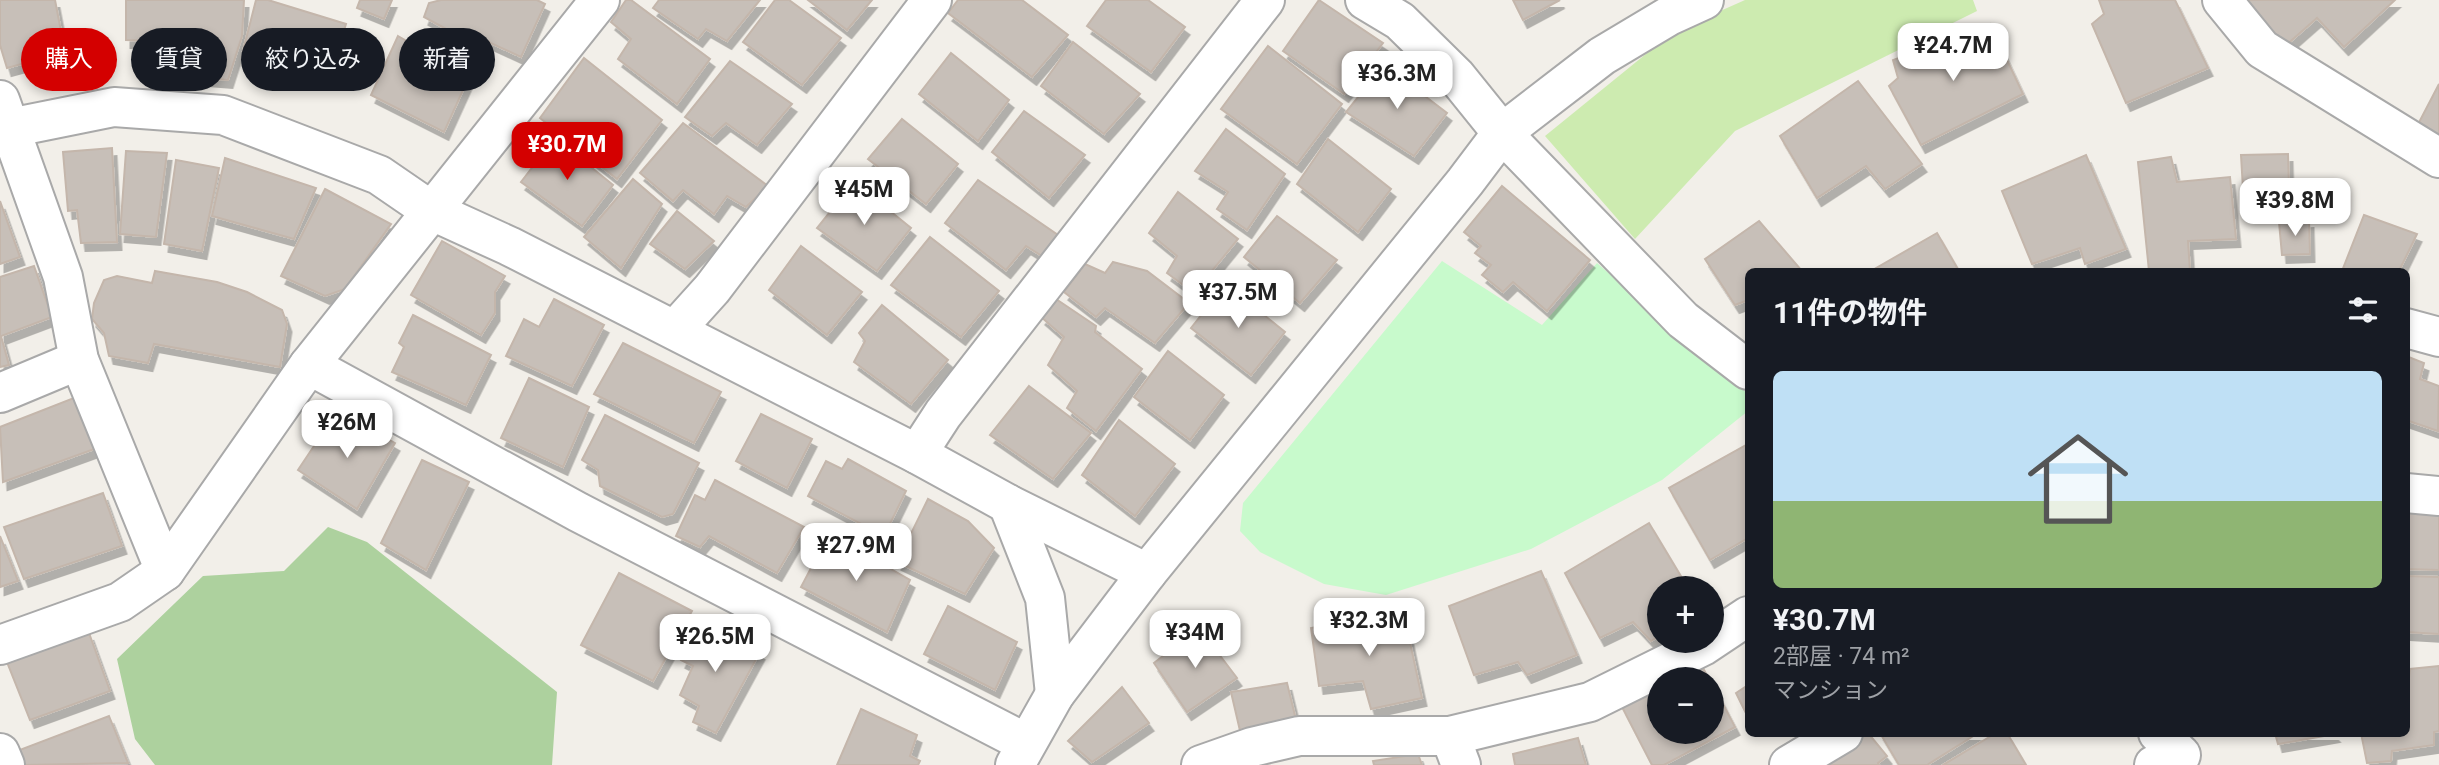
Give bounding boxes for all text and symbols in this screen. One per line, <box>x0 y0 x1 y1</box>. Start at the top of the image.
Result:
pin: ¥24.7M <box>1896 24 2010 83</box>
chip: 購入 <box>21 28 117 91</box>
chip: 賃貸 <box>131 28 227 91</box>
chip: 絞り込み <box>241 28 385 91</box>
chip: 新着 <box>399 28 495 91</box>
text: ¥24.7M <box>1914 32 1992 59</box>
pin: ¥36.3M <box>1340 52 1454 111</box>
text: ¥36.3M <box>1358 60 1436 87</box>
pin: ¥30.7M <box>510 122 624 182</box>
text: ¥30.7M <box>528 131 606 158</box>
pin: ¥45M <box>823 168 905 227</box>
text: ¥45M <box>835 176 893 203</box>
pin: ¥39.8M <box>2238 178 2352 238</box>
text: ¥39.8M <box>2256 187 2334 214</box>
pin: ¥37.5M <box>1181 270 1295 330</box>
text: ¥37.5M <box>1199 279 1277 306</box>
icon: filters <box>2344 291 2382 329</box>
text: 11件の物件 <box>1773 295 1927 330</box>
pin: ¥26M <box>306 400 388 460</box>
text: ¥26M <box>318 409 376 436</box>
icon: home <box>2015 416 2141 542</box>
pin: ¥27.9M <box>799 524 913 583</box>
text: ¥27.9M <box>817 532 895 559</box>
map controls <box>1647 576 1724 744</box>
button: + <box>1647 576 1724 653</box>
pin: ¥32.3M <box>1312 598 1426 658</box>
text: ¥30.7M <box>1773 602 1876 637</box>
text: ¥32.3M <box>1330 607 1408 634</box>
pin: ¥34M <box>1154 610 1236 670</box>
pin: ¥26.5M <box>658 614 772 674</box>
text: ¥34M <box>1166 619 1224 646</box>
text: ¥26.5M <box>676 623 754 650</box>
text: 2部屋 · 74 m² <box>1773 643 1910 670</box>
button: − <box>1647 667 1724 744</box>
text: マンション <box>1773 677 1888 704</box>

